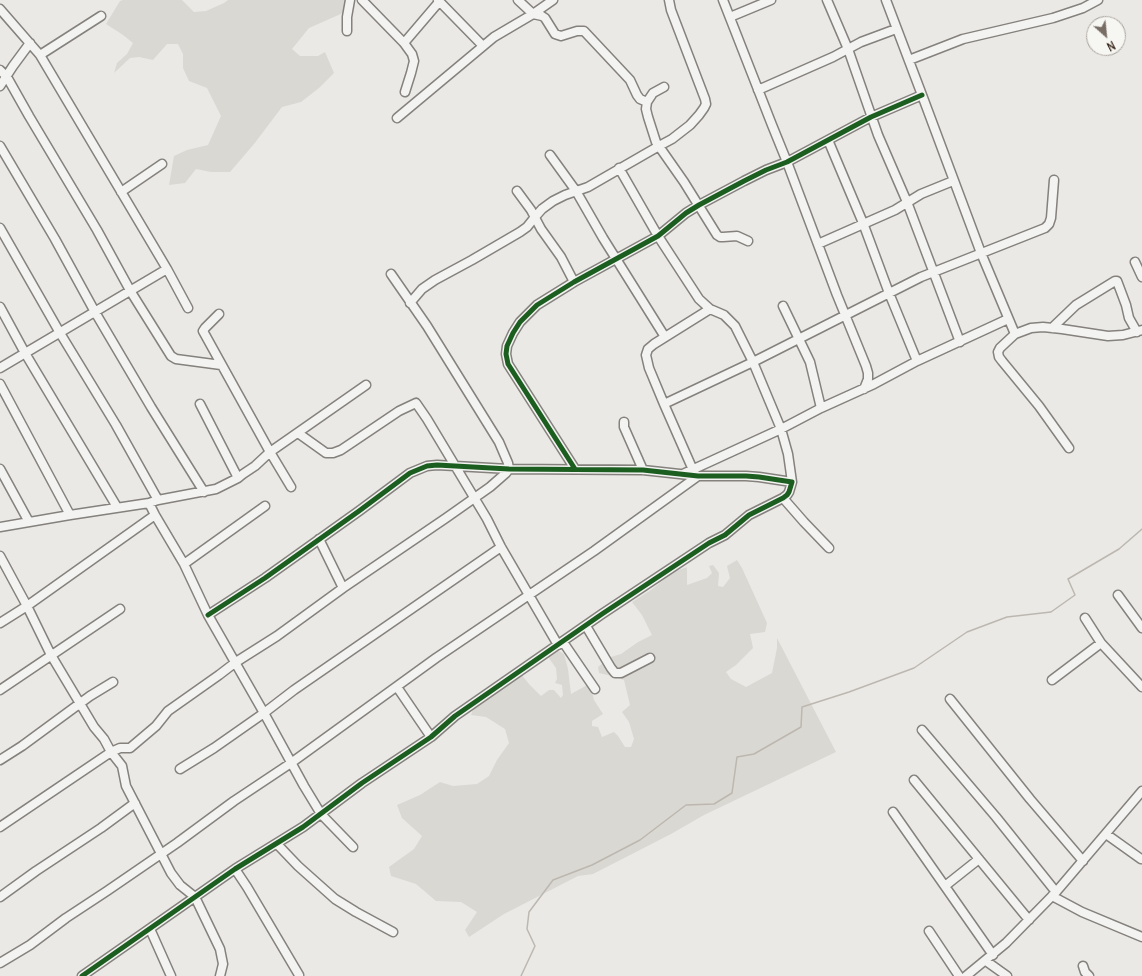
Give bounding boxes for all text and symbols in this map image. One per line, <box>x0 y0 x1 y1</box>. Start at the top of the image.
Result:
north arrow <box>1086 16 1126 56</box>
text: N <box>1104 38 1118 54</box>

